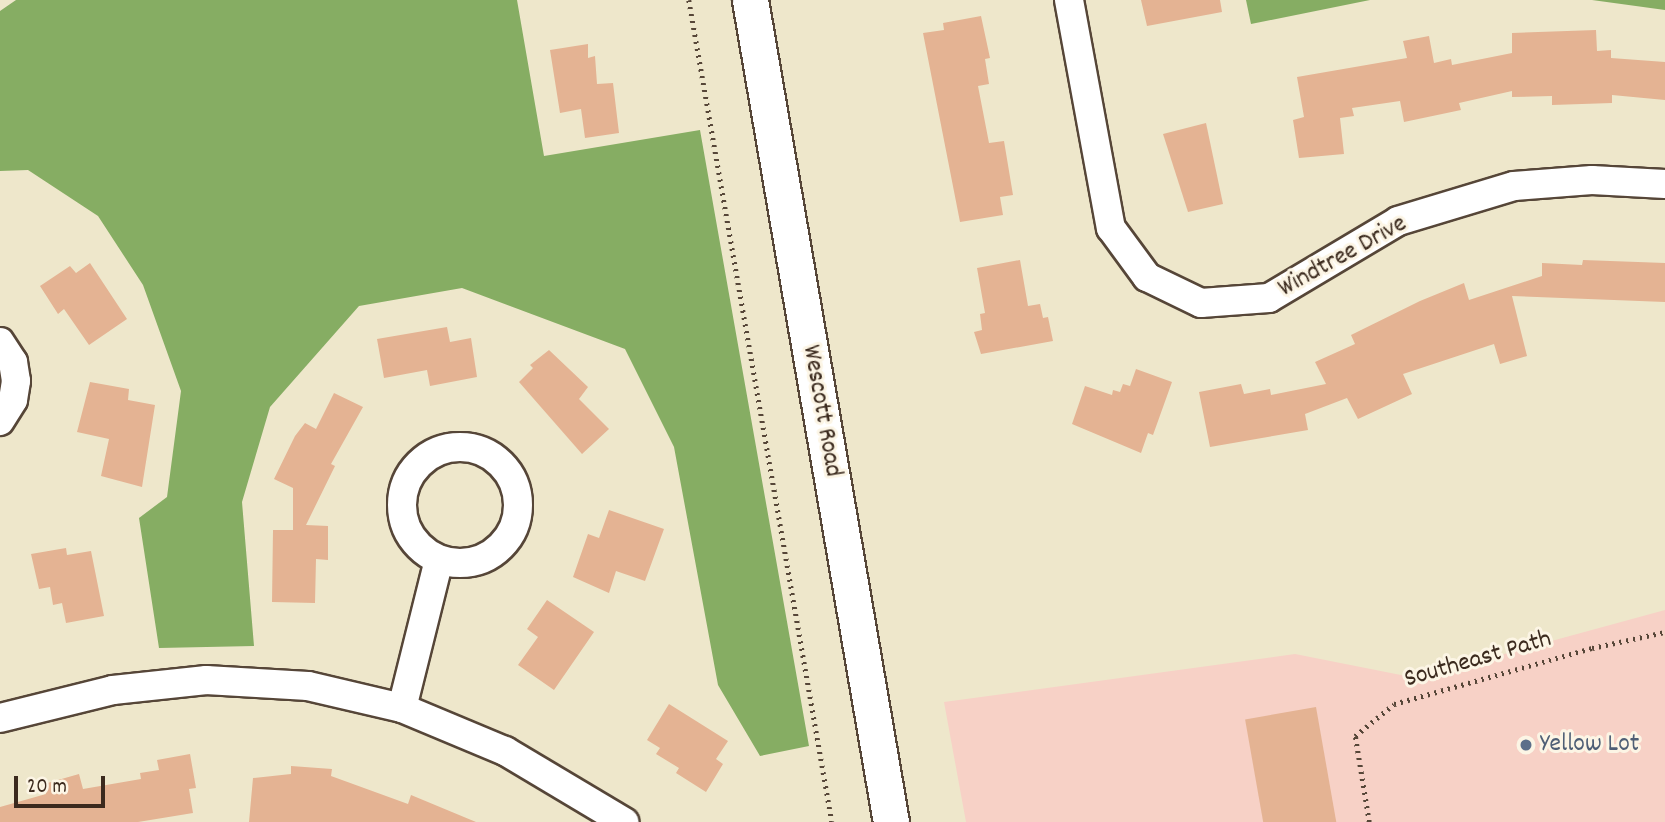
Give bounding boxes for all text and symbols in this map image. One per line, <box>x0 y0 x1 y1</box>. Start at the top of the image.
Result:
street label: Windtree Drive <box>1273 209 1413 305</box>
street label: Wescott Road <box>794 343 848 479</box>
street label: Southeast Path <box>1401 624 1555 696</box>
place label: Yellow Lot <box>1540 729 1639 761</box>
marker: Yellow Lot <box>1518 737 1534 753</box>
scale bar <box>18 762 108 806</box>
text: 20 m <box>27 773 67 803</box>

